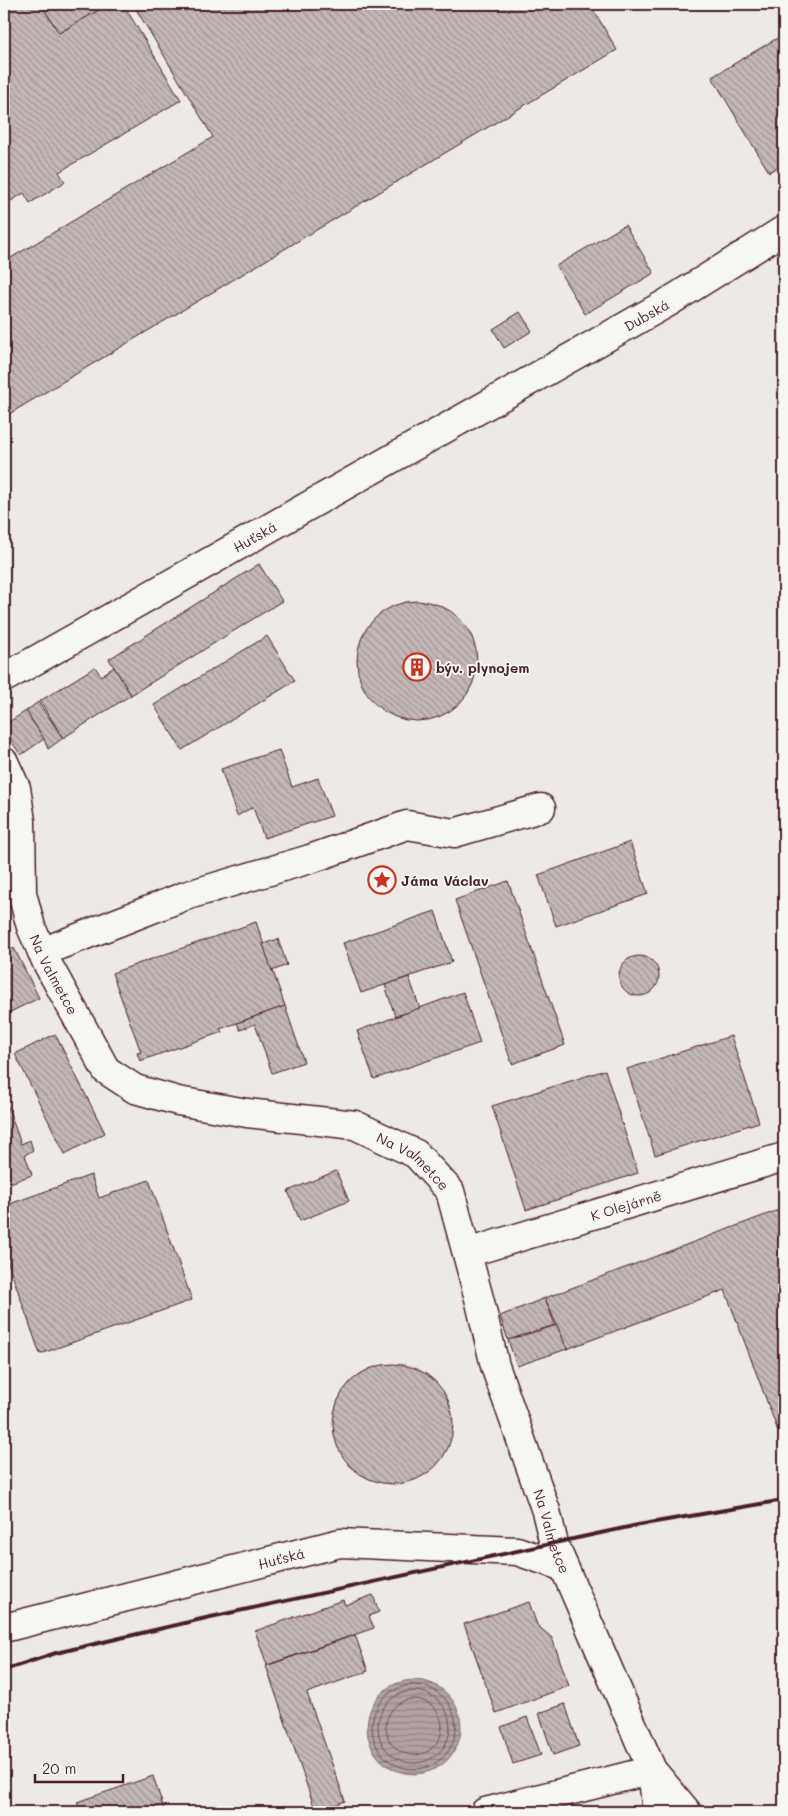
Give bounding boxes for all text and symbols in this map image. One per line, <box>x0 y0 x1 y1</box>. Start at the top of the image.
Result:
street label: Dubská <box>620 294 672 335</box>
street label: Huťská <box>229 516 280 556</box>
building icon: býv. plynojem <box>402 652 432 682</box>
place label: býv. plynojem <box>436 658 529 677</box>
place icon: Jáma Václav <box>367 865 397 895</box>
place label: Jáma Václav <box>401 871 489 890</box>
street label: Na Valmetce <box>26 931 83 1018</box>
street label: Na Valmetce <box>374 1127 454 1194</box>
street label: K Olejárně <box>588 1185 664 1225</box>
street label: Na Valmetce <box>529 1486 575 1576</box>
street label: Huťská <box>256 1543 306 1573</box>
scale bar <box>35 1751 122 1783</box>
text: 20 m <box>42 1758 76 1778</box>

